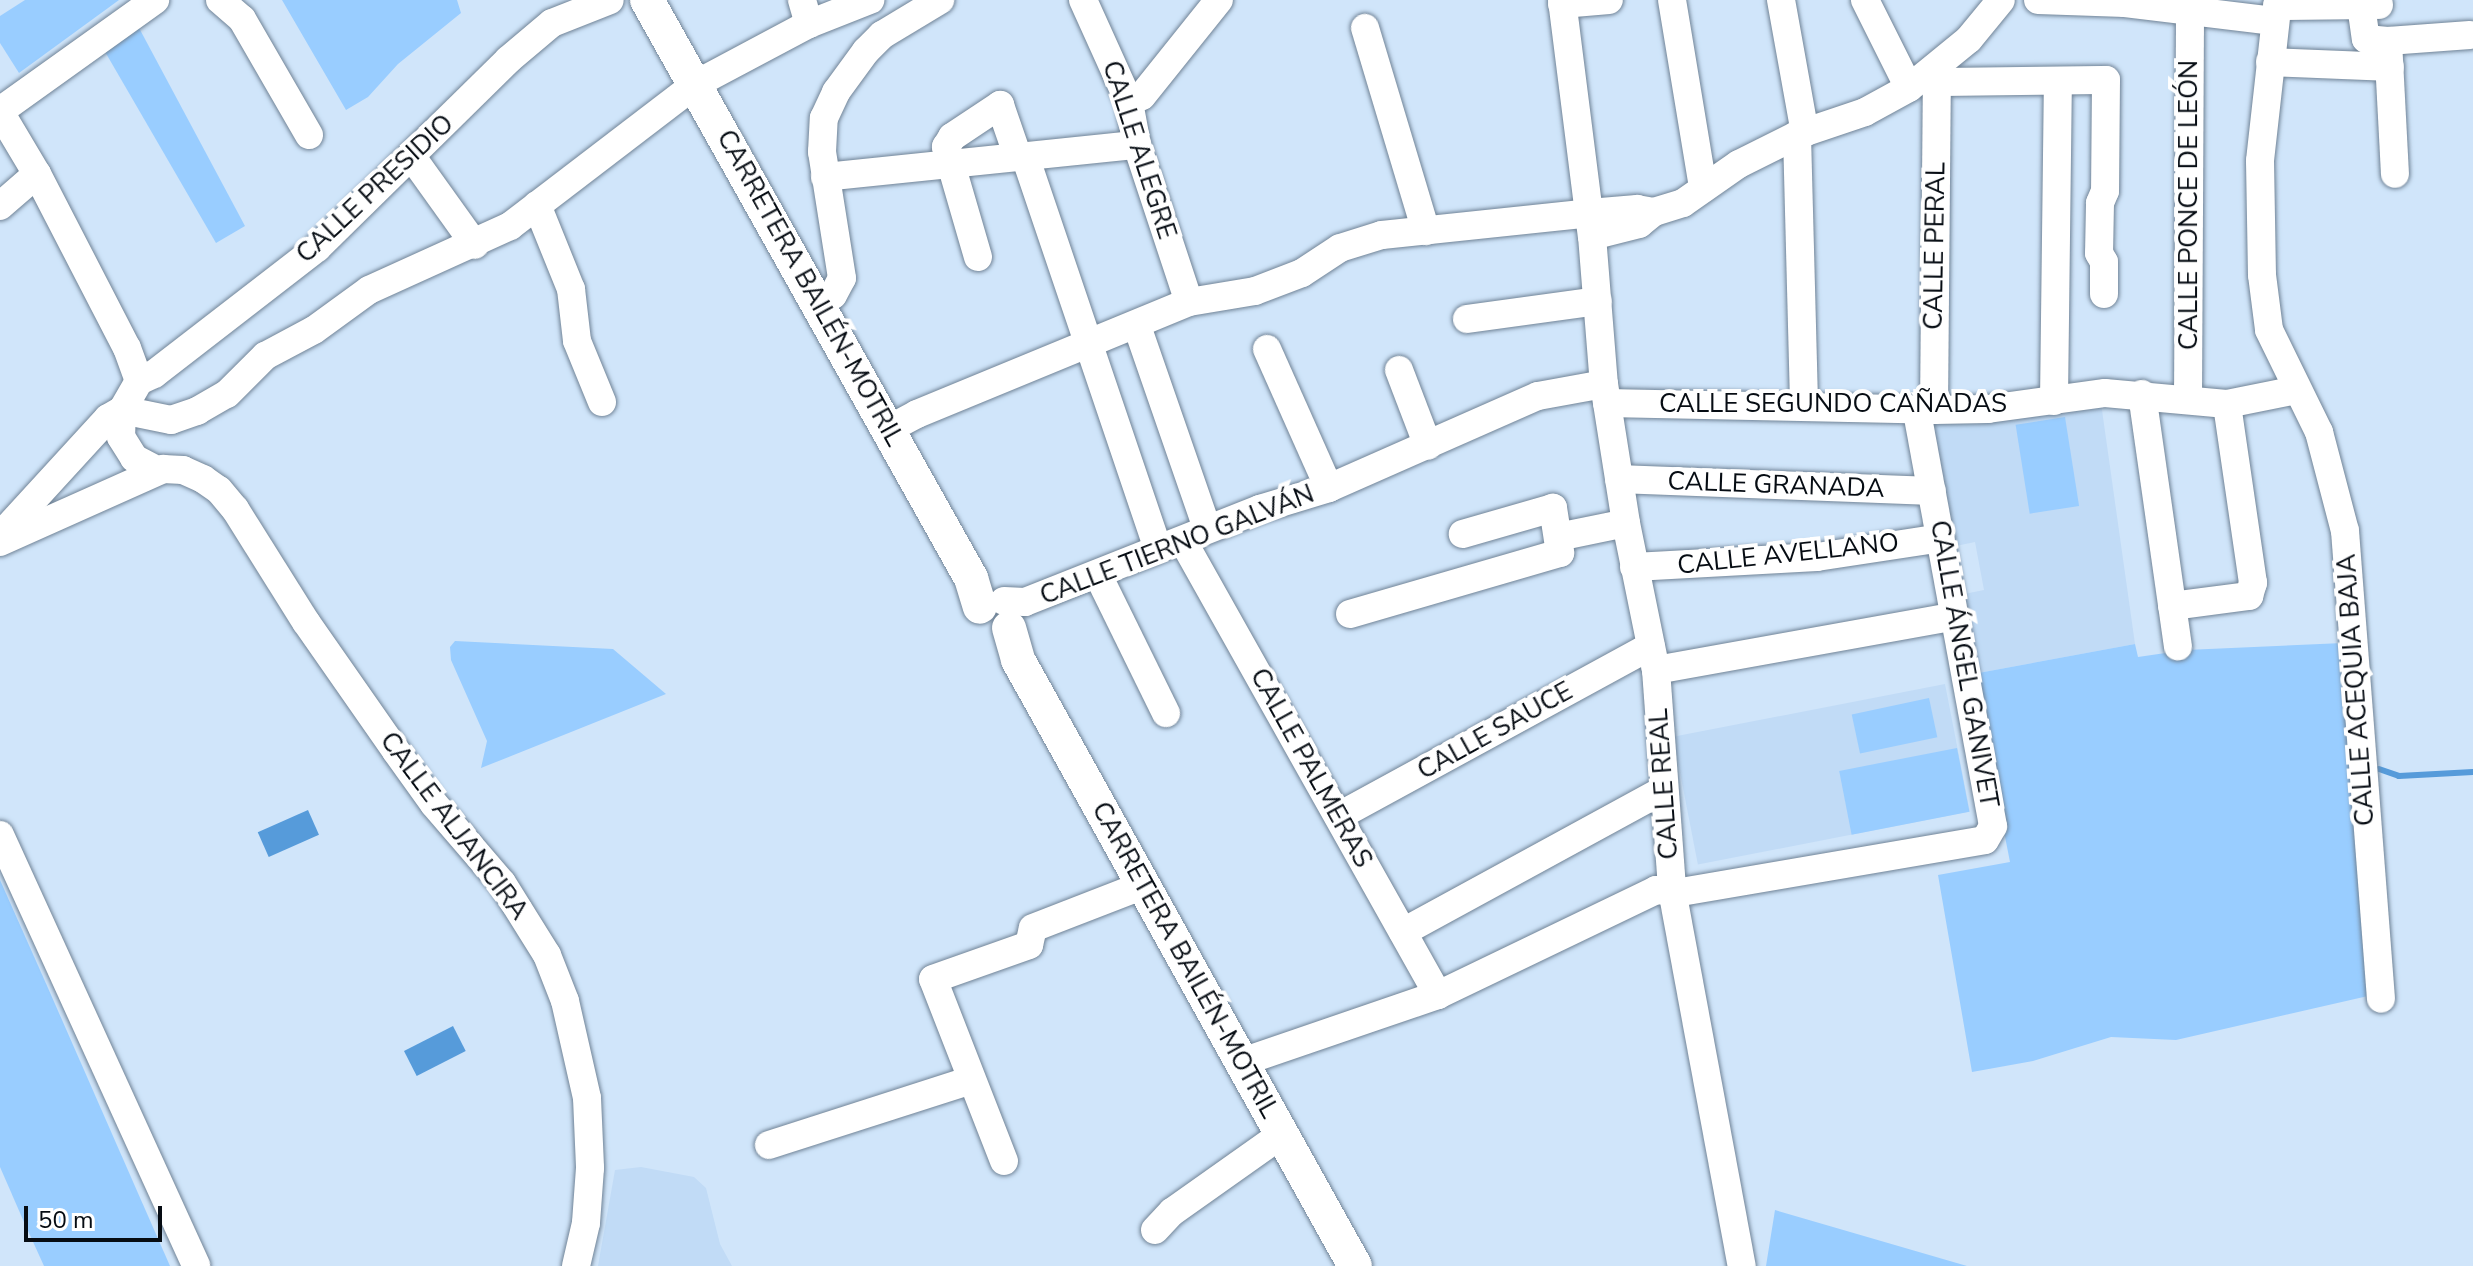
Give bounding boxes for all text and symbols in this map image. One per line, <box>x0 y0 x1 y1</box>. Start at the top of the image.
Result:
street label: CALLE ALEGRE <box>1095 57 1183 243</box>
street label: CALLE PONCE DE LEÓN <box>2173 60 2205 350</box>
street label: CALLE PRESIDIO <box>290 108 460 270</box>
street label: CARRETERA BAILÉN-MOTRIL <box>710 125 910 451</box>
street label: CALLE PERAL <box>1918 162 1952 330</box>
street label: CALLE SEGUNDO CAÑADAS <box>1659 388 2007 420</box>
street label: CALLE GRANADA <box>1667 466 1885 504</box>
street label: CALLE TIERNO GALVÁN <box>1036 478 1318 612</box>
street label: CALLE ÁNGEL GANIVET <box>1923 518 2005 810</box>
street label: CALLE AVELLANO <box>1676 527 1900 581</box>
street label: CALLE ACEQUIA BAJA <box>2331 553 2381 827</box>
street label: CALLE PALMERAS <box>1243 663 1379 873</box>
street label: CALLE SAUCE <box>1412 676 1578 786</box>
street label: CALLE REAL <box>1643 707 1685 861</box>
street label: CALLE ALJANCIRA <box>373 726 535 926</box>
street label: CARRETERA BAILÉN-MOTRIL <box>1085 797 1285 1123</box>
scale bar <box>28 1190 166 1240</box>
text: 50 m <box>38 1204 94 1236</box>

